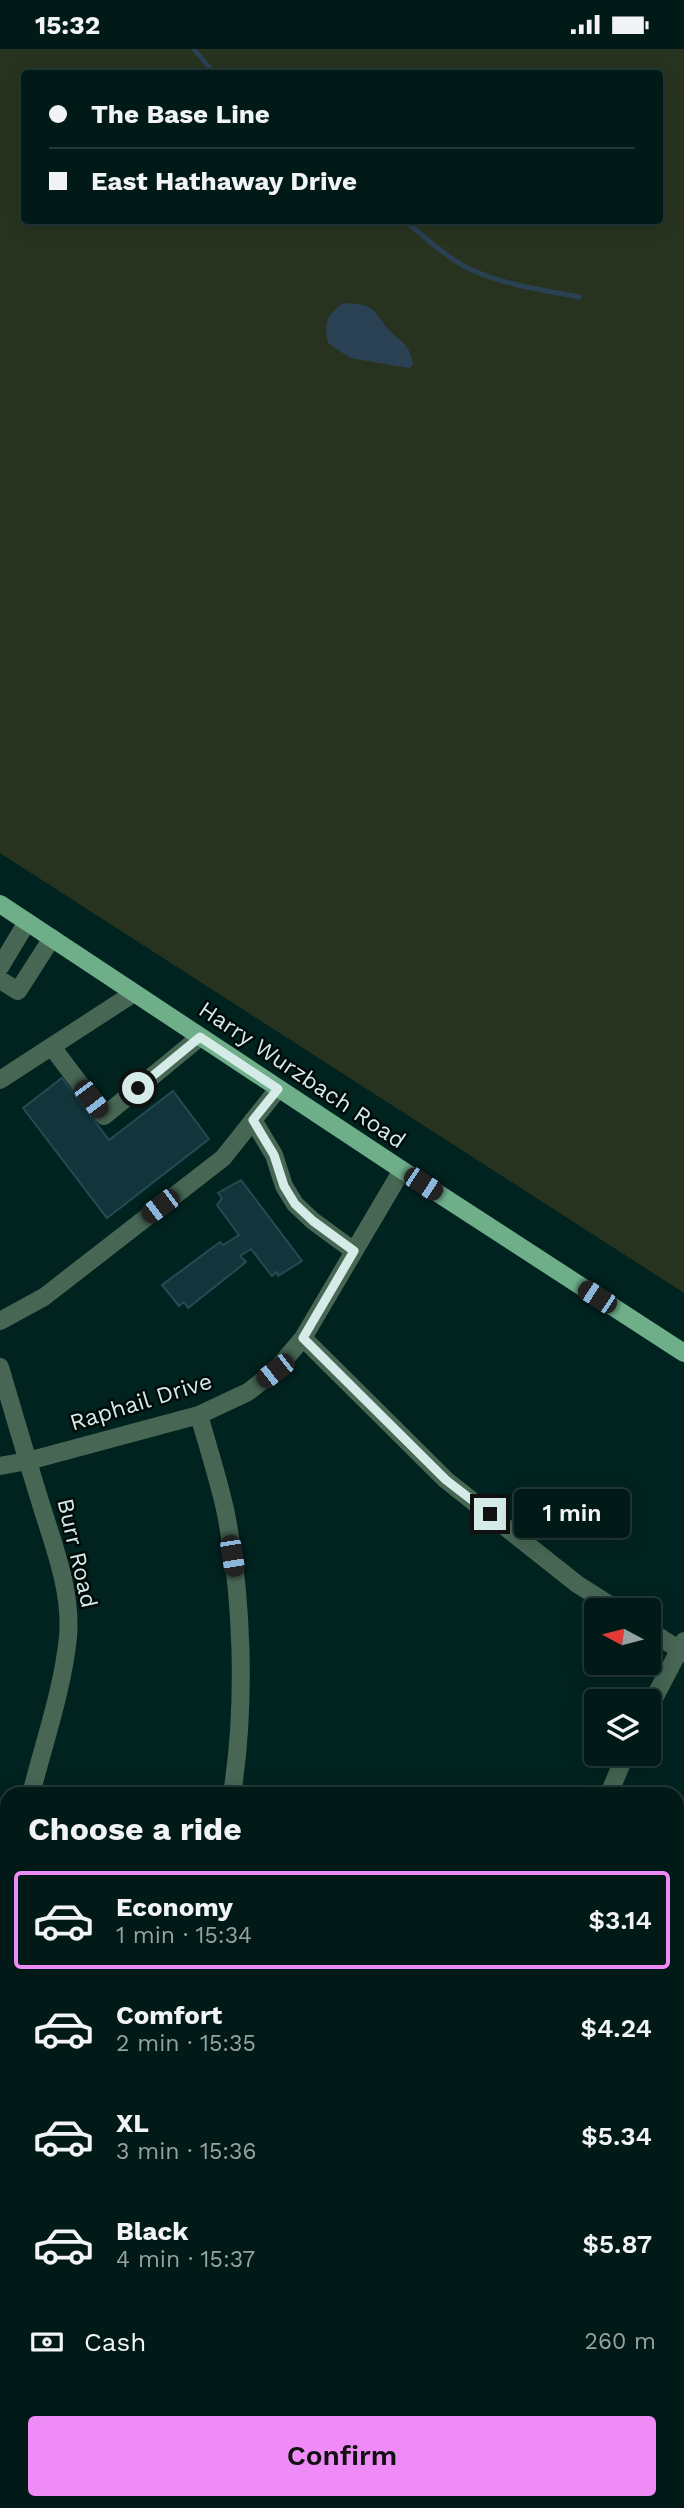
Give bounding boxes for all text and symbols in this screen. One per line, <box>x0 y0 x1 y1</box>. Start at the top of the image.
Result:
text: 15:32 <box>35 10 100 40</box>
text: The Base Line <box>91 99 270 129</box>
text: East Hathaway Drive <box>91 166 357 196</box>
street label: Harry Wurzbach Road <box>194 996 410 1154</box>
route start <box>122 1072 154 1104</box>
car <box>70 1076 113 1122</box>
car <box>400 1164 447 1204</box>
car <box>137 1185 184 1227</box>
car <box>574 1277 621 1317</box>
car <box>252 1350 299 1392</box>
street label: Raphail Drive <box>67 1368 215 1436</box>
callout: 1 min <box>514 1489 630 1539</box>
street label: Burr Road <box>51 1496 103 1610</box>
route end <box>474 1498 506 1530</box>
text: 1 min <box>542 1500 602 1527</box>
car <box>219 1534 246 1578</box>
north arrow <box>584 1598 662 1675</box>
map controls <box>584 1598 661 1766</box>
button: layers <box>584 1689 661 1766</box>
text: Choose a ride <box>28 1810 242 1848</box>
icon: car <box>32 1889 95 1952</box>
text: Economy <box>116 1892 233 1922</box>
text: $3.14 <box>588 1905 652 1935</box>
text: 1 min · 15:34 <box>116 1922 252 1949</box>
icon: car <box>32 1997 95 2060</box>
text: Comfort <box>116 2000 222 2030</box>
text: $4.24 <box>581 2013 652 2043</box>
text: 2 min · 15:35 <box>116 2030 256 2057</box>
icon: car <box>32 2105 95 2168</box>
text: XL <box>116 2108 149 2138</box>
text: $5.34 <box>581 2121 652 2151</box>
text: 3 min · 15:36 <box>116 2138 257 2165</box>
icon: car <box>32 2213 95 2276</box>
text: Black <box>116 2216 188 2246</box>
text: $5.87 <box>582 2229 652 2259</box>
text: 4 min · 15:37 <box>116 2246 255 2273</box>
icon: cash <box>28 2323 66 2361</box>
text: Cash <box>84 2327 146 2357</box>
text: 260 m <box>585 2328 656 2355</box>
button: Confirm <box>28 2416 656 2496</box>

